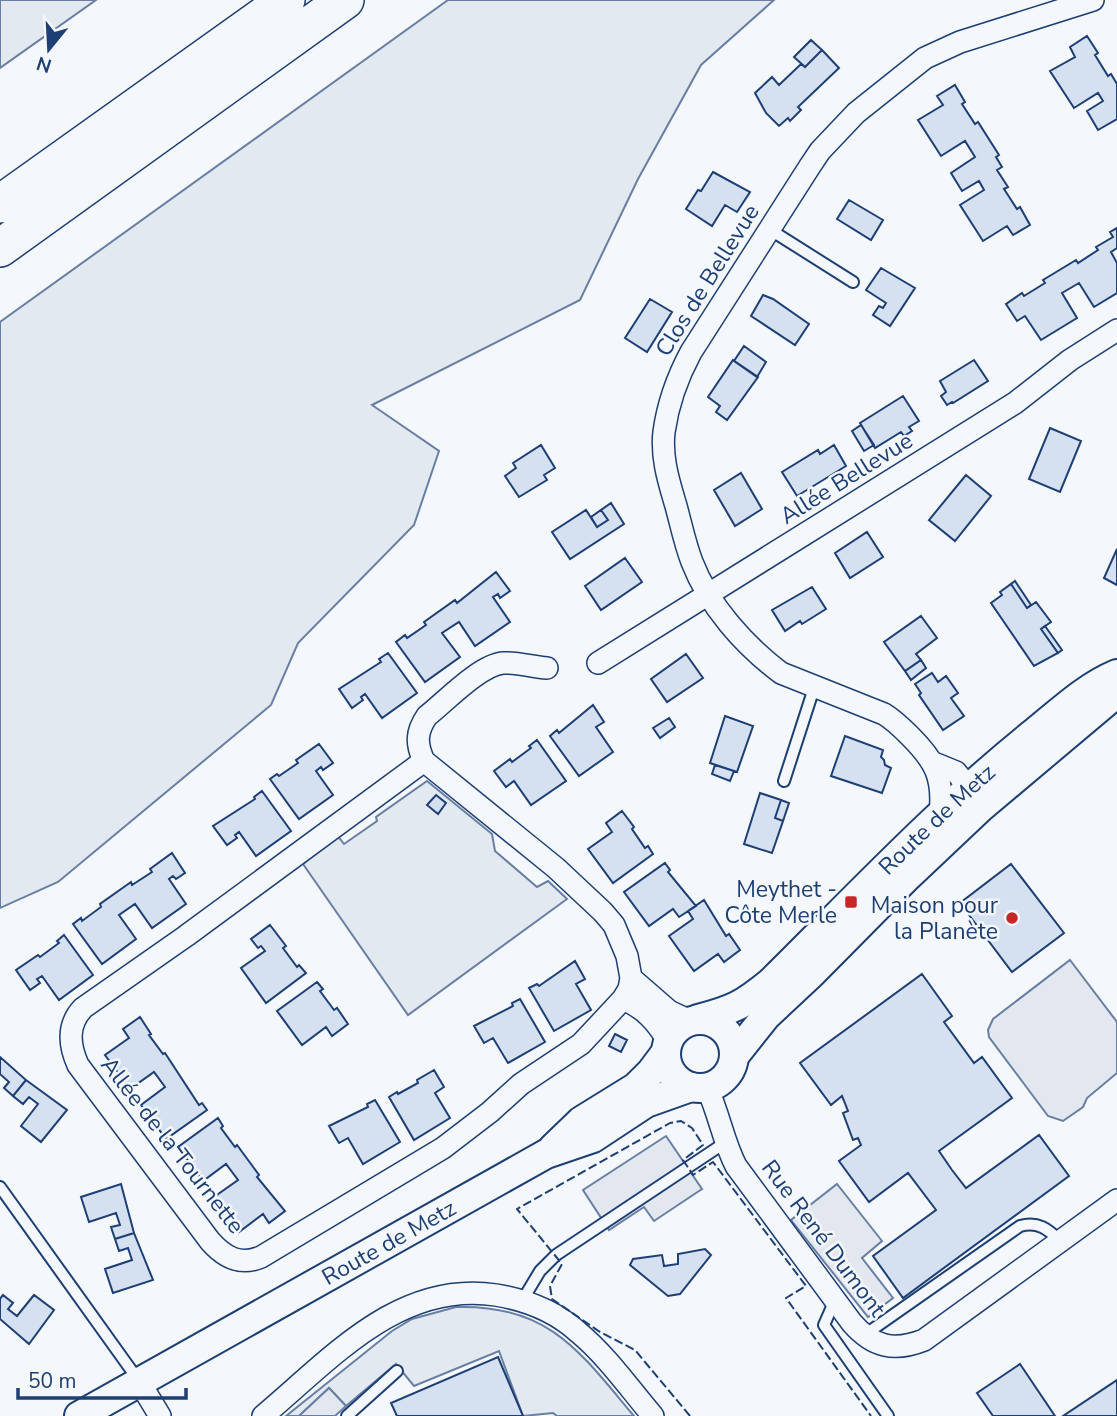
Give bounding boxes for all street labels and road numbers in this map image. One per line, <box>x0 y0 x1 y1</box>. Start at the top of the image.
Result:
street label: Clos de Bellevue <box>648 198 767 362</box>
street label: Allée Bellevue <box>774 425 919 532</box>
street label: Route de Metz <box>872 757 1002 882</box>
street label: Allée de la Tournette <box>94 1051 251 1240</box>
street label: Rue René Dumont <box>754 1154 893 1324</box>
street label: Route de Metz <box>316 1193 461 1293</box>

